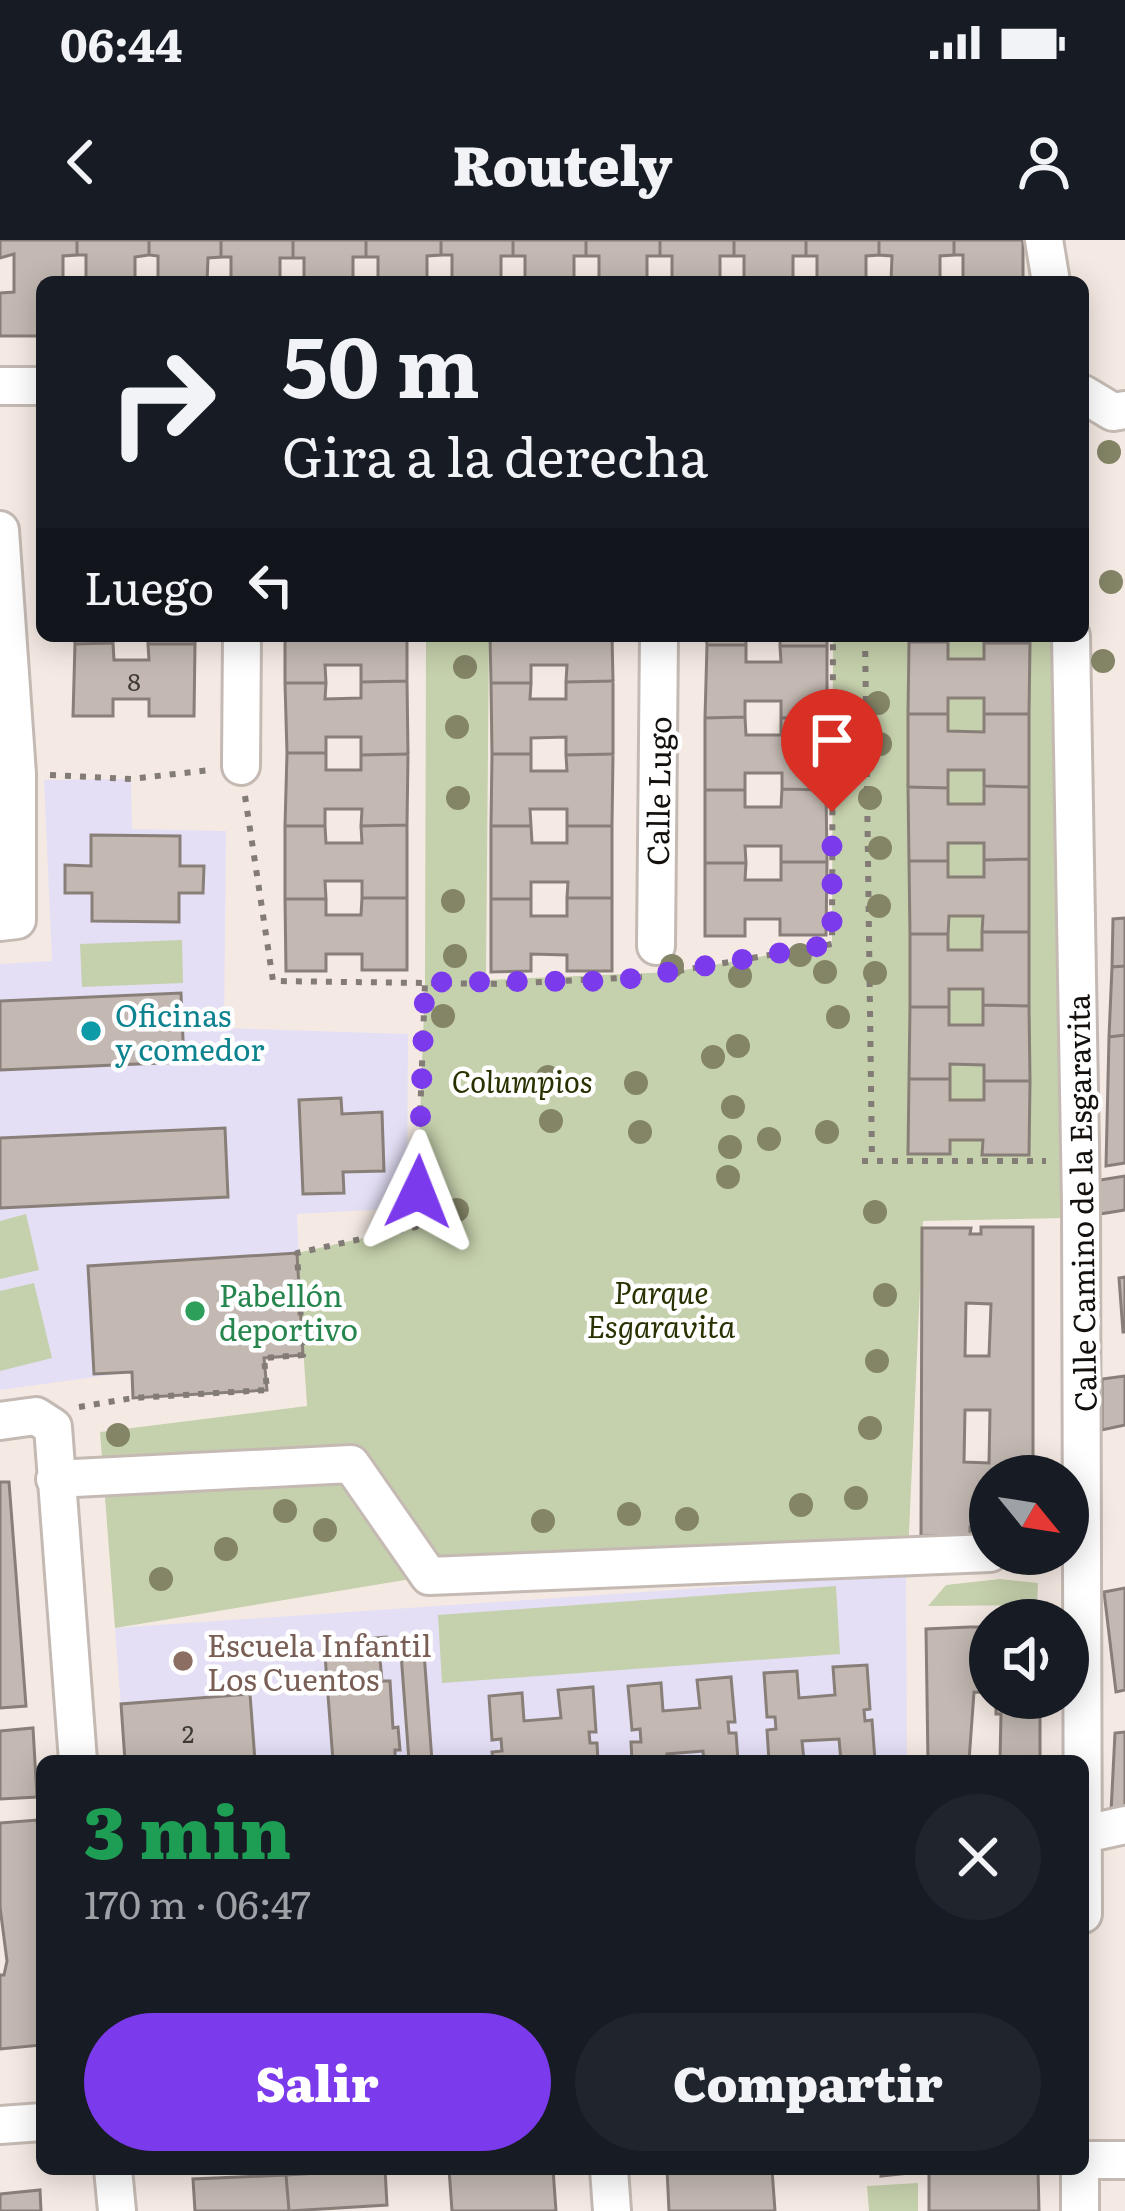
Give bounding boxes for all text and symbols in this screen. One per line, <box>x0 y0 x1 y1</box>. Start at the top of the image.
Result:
text: 06:44 <box>60 9 182 76</box>
text: Routely <box>453 122 672 203</box>
icon: back <box>48 129 114 195</box>
icon: person <box>1011 129 1077 195</box>
text: 50 m <box>282 299 480 424</box>
icon: right <box>84 324 240 480</box>
text: Gira a la derecha <box>282 413 708 494</box>
text: Luego <box>84 552 214 619</box>
icon: left <box>238 552 304 618</box>
house number: 8 <box>127 663 141 698</box>
pin <box>781 689 883 812</box>
icon: arrive <box>799 707 865 773</box>
street label: Calle Lugo <box>634 716 680 866</box>
place label: Oficinas y comedor <box>115 992 264 1070</box>
street label: Calle Camino de la Esgaravita <box>1054 993 1106 1412</box>
marker: Oficinas y comedor <box>78 1018 104 1044</box>
park label: Columpios <box>451 1058 593 1102</box>
position arrow <box>355 1129 481 1255</box>
park label: Parque Esgaravita <box>587 1269 735 1347</box>
place label: Pabellón deportivo <box>219 1272 358 1350</box>
marker: Pabellón deportivo <box>182 1298 208 1324</box>
north arrow <box>969 1455 1089 1575</box>
map controls <box>969 1455 1089 1719</box>
button: sound <box>969 1599 1089 1719</box>
place label: Escuela Infantil Los Cuentos <box>207 1622 431 1700</box>
marker: Escuela Infantil Los Cuentos <box>170 1648 196 1674</box>
house number: 2 <box>182 1715 194 1750</box>
text: 3 min <box>84 1774 291 1881</box>
button: close <box>915 1794 1041 1920</box>
text: 170 m · 06:47 <box>84 1873 311 1931</box>
button: Salir <box>84 2013 551 2151</box>
button: Compartir <box>575 2013 1041 2151</box>

